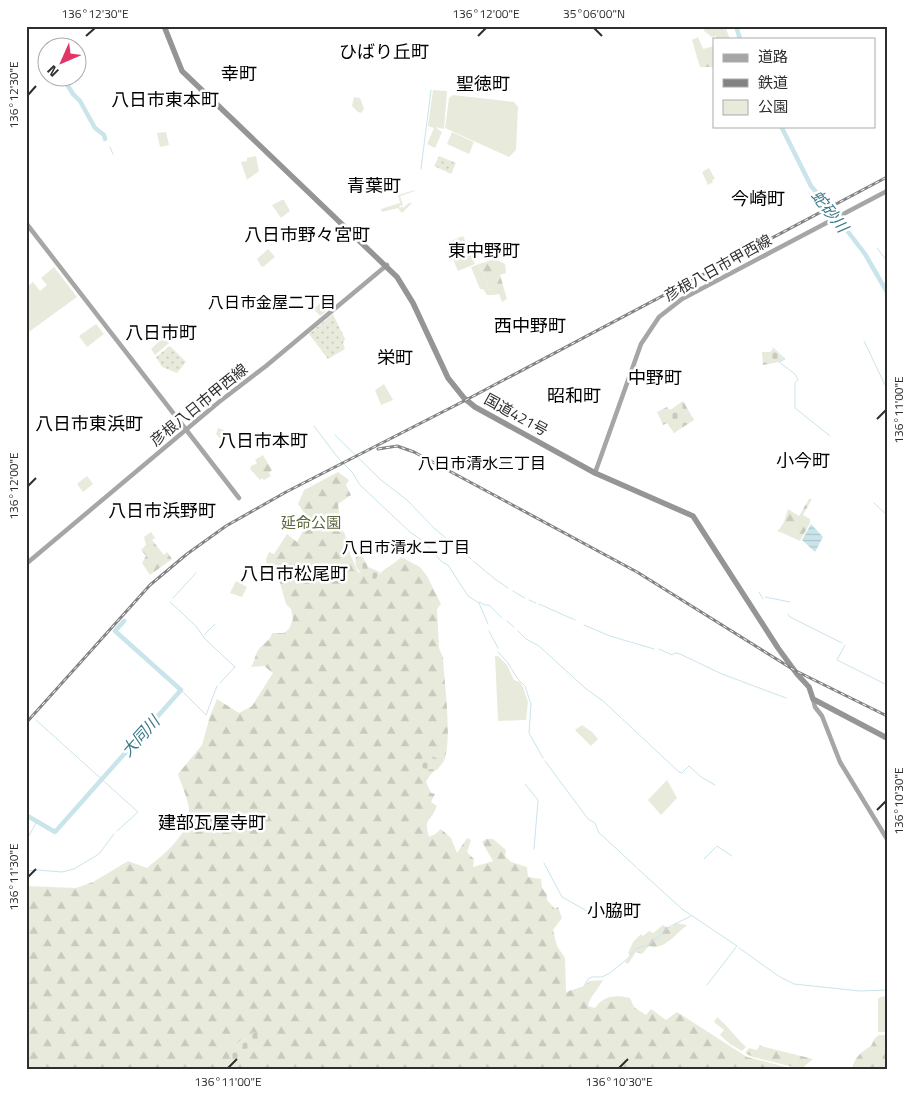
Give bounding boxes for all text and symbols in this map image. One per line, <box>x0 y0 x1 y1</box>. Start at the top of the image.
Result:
text: 136°12'30"E <box>61 4 129 23</box>
text: 136°12'00"E <box>452 4 520 23</box>
text: 35°06'00"N <box>563 4 625 23</box>
north arrow <box>38 38 88 88</box>
district label: ひばり丘町 <box>339 38 429 65</box>
legend <box>713 38 876 128</box>
text: 道路 <box>758 45 788 68</box>
district label: 幸町 <box>221 60 257 87</box>
text: 136°12'30"E <box>4 61 23 129</box>
text: N <box>42 61 63 82</box>
district label: 聖徳町 <box>456 70 510 97</box>
text: 鉄道 <box>758 71 788 94</box>
district label: 八日市東本町 <box>111 86 219 113</box>
text: 公園 <box>758 95 788 118</box>
district label: 青葉町 <box>347 172 401 199</box>
district label: 今崎町 <box>731 185 785 212</box>
water label: 蛇砂川 <box>806 185 855 239</box>
district label: 八日市野々宮町 <box>244 221 370 248</box>
street label: 彦根八日市甲西線 <box>660 228 776 307</box>
district label: 東中野町 <box>448 237 520 264</box>
district label: 八日市金屋二丁目 <box>208 290 336 314</box>
district label: 西中野町 <box>494 312 566 339</box>
district label: 八日市町 <box>125 319 197 346</box>
district label: 栄町 <box>377 344 413 371</box>
street label: 彦根八日市甲西線 <box>145 358 253 451</box>
district label: 中野町 <box>628 364 682 391</box>
text: 136°11'00"E <box>889 376 908 444</box>
district label: 昭和町 <box>547 382 601 409</box>
street label: 国道421号 <box>480 387 553 442</box>
district label: 八日市東浜町 <box>35 410 143 437</box>
district label: 八日市本町 <box>218 427 308 454</box>
district label: 小今町 <box>776 447 830 474</box>
district label: 八日市清水三丁目 <box>418 451 546 475</box>
text: 136°12'00"E <box>4 452 23 520</box>
district label: 八日市浜野町 <box>108 497 216 524</box>
park label: 延命公園 <box>281 511 341 534</box>
district label: 八日市清水二丁目 <box>342 535 470 559</box>
district label: 八日市松尾町 <box>240 560 348 587</box>
water label: 大同川 <box>115 709 166 762</box>
text: 136°10'30"E <box>889 767 908 835</box>
district label: 建部瓦屋寺町 <box>158 809 266 836</box>
text: 136°11'30"E <box>4 843 23 911</box>
district label: 小脇町 <box>587 897 641 924</box>
text: 136°11'00"E <box>194 1072 262 1091</box>
text: 136°10'30"E <box>585 1072 653 1091</box>

